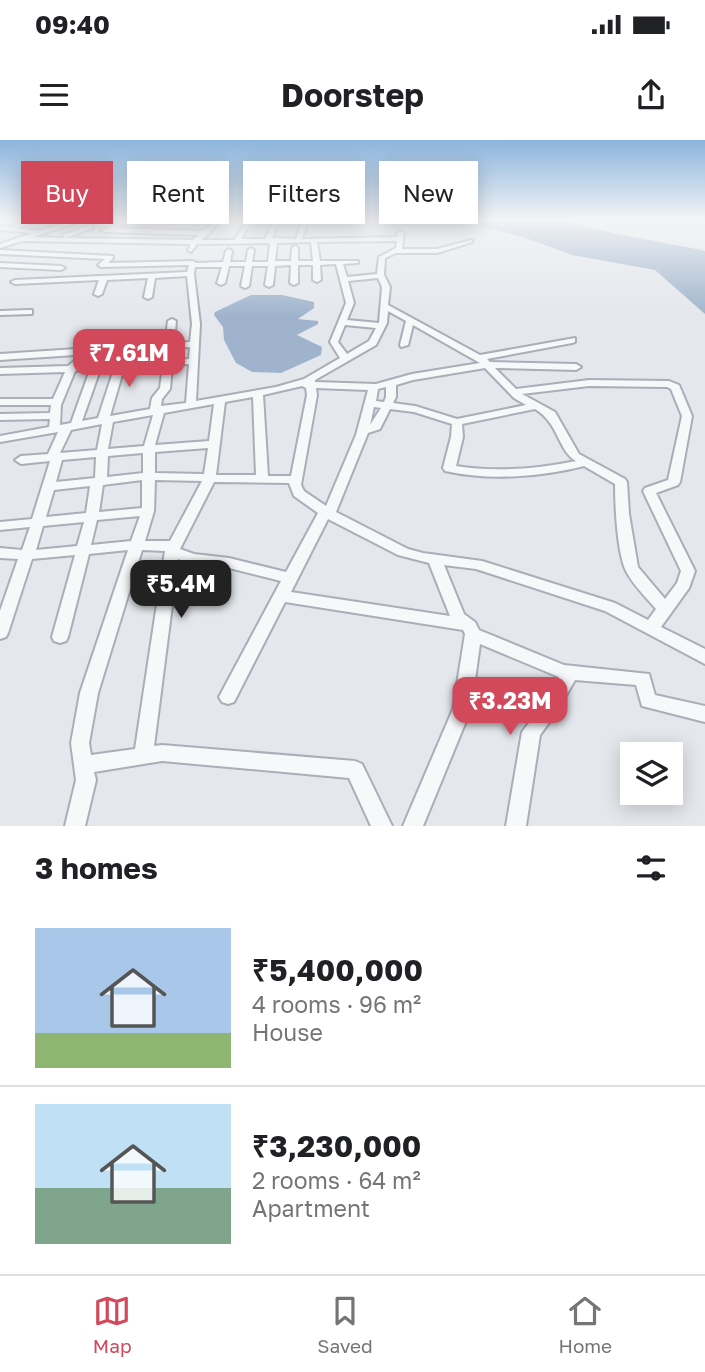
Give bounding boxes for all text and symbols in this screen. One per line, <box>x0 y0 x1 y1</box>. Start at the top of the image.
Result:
text: 09:40 <box>35 9 110 40</box>
icon: menu <box>35 76 73 114</box>
text: Doorstep <box>281 76 424 114</box>
icon: share <box>632 76 670 114</box>
chip: Buy <box>21 161 113 224</box>
chip: Rent <box>127 161 229 224</box>
chip: Filters <box>243 161 365 224</box>
chip: New <box>379 161 478 224</box>
pin: ₹7.61M <box>72 330 186 389</box>
text: ₹7.61M <box>89 338 169 366</box>
pin: ₹5.4M <box>132 560 230 620</box>
text: ₹5.4M <box>146 569 216 597</box>
pin: ₹3.23M <box>453 678 567 737</box>
text: ₹3.23M <box>468 686 552 714</box>
map controls <box>620 742 683 805</box>
button: layers <box>620 742 683 805</box>
icon: filters <box>632 849 670 887</box>
text: 3 homes <box>35 850 158 886</box>
text: ₹5,400,000 <box>252 952 423 988</box>
icon: home <box>91 956 175 1040</box>
text: 4 rooms · 96 m² <box>252 990 421 1018</box>
text: House <box>252 1018 323 1046</box>
text: ₹3,230,000 <box>252 1128 421 1164</box>
icon: home <box>91 1132 175 1216</box>
text: 2 rooms · 64 m² <box>252 1166 421 1194</box>
text: Apartment <box>252 1194 370 1222</box>
tab: Map <box>93 1292 132 1357</box>
tab: Saved <box>317 1292 373 1357</box>
tab: Home <box>558 1292 612 1357</box>

